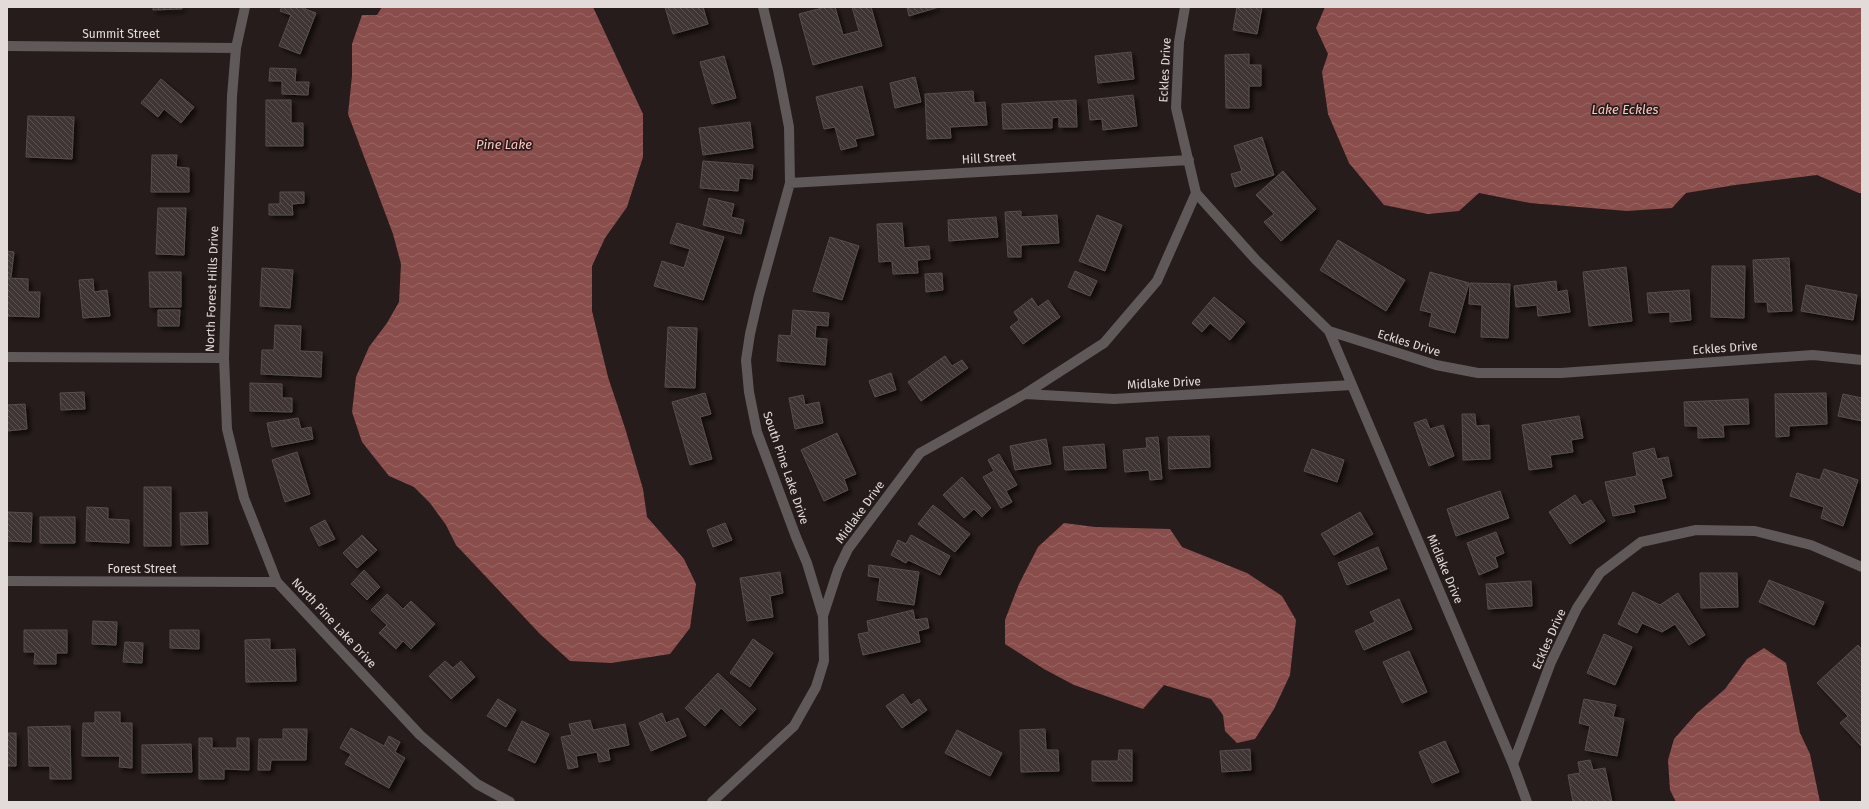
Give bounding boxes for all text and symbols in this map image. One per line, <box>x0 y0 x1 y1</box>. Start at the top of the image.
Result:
street label: Summit Street <box>82 27 160 41</box>
street label: Eckles Drive <box>1156 37 1174 103</box>
water label: Lake Eckles <box>1592 102 1658 117</box>
water label: Pine Lake <box>476 137 532 152</box>
street label: Hill Street <box>962 150 1017 166</box>
street label: North Forest Hills Drive <box>203 226 221 352</box>
street label: Eckles Drive <box>1376 327 1442 359</box>
street label: Eckles Drive <box>1692 339 1758 357</box>
street label: Midlake Drive <box>1127 374 1201 392</box>
street label: South Pine Lake Drive <box>760 410 812 526</box>
street label: Midlake Drive <box>833 478 887 546</box>
street label: Midlake Drive <box>1424 532 1466 606</box>
street label: Forest Street <box>108 562 177 576</box>
street label: North Pine Lake Drive <box>289 575 379 671</box>
street label: Eckles Drive <box>1529 606 1569 672</box>

